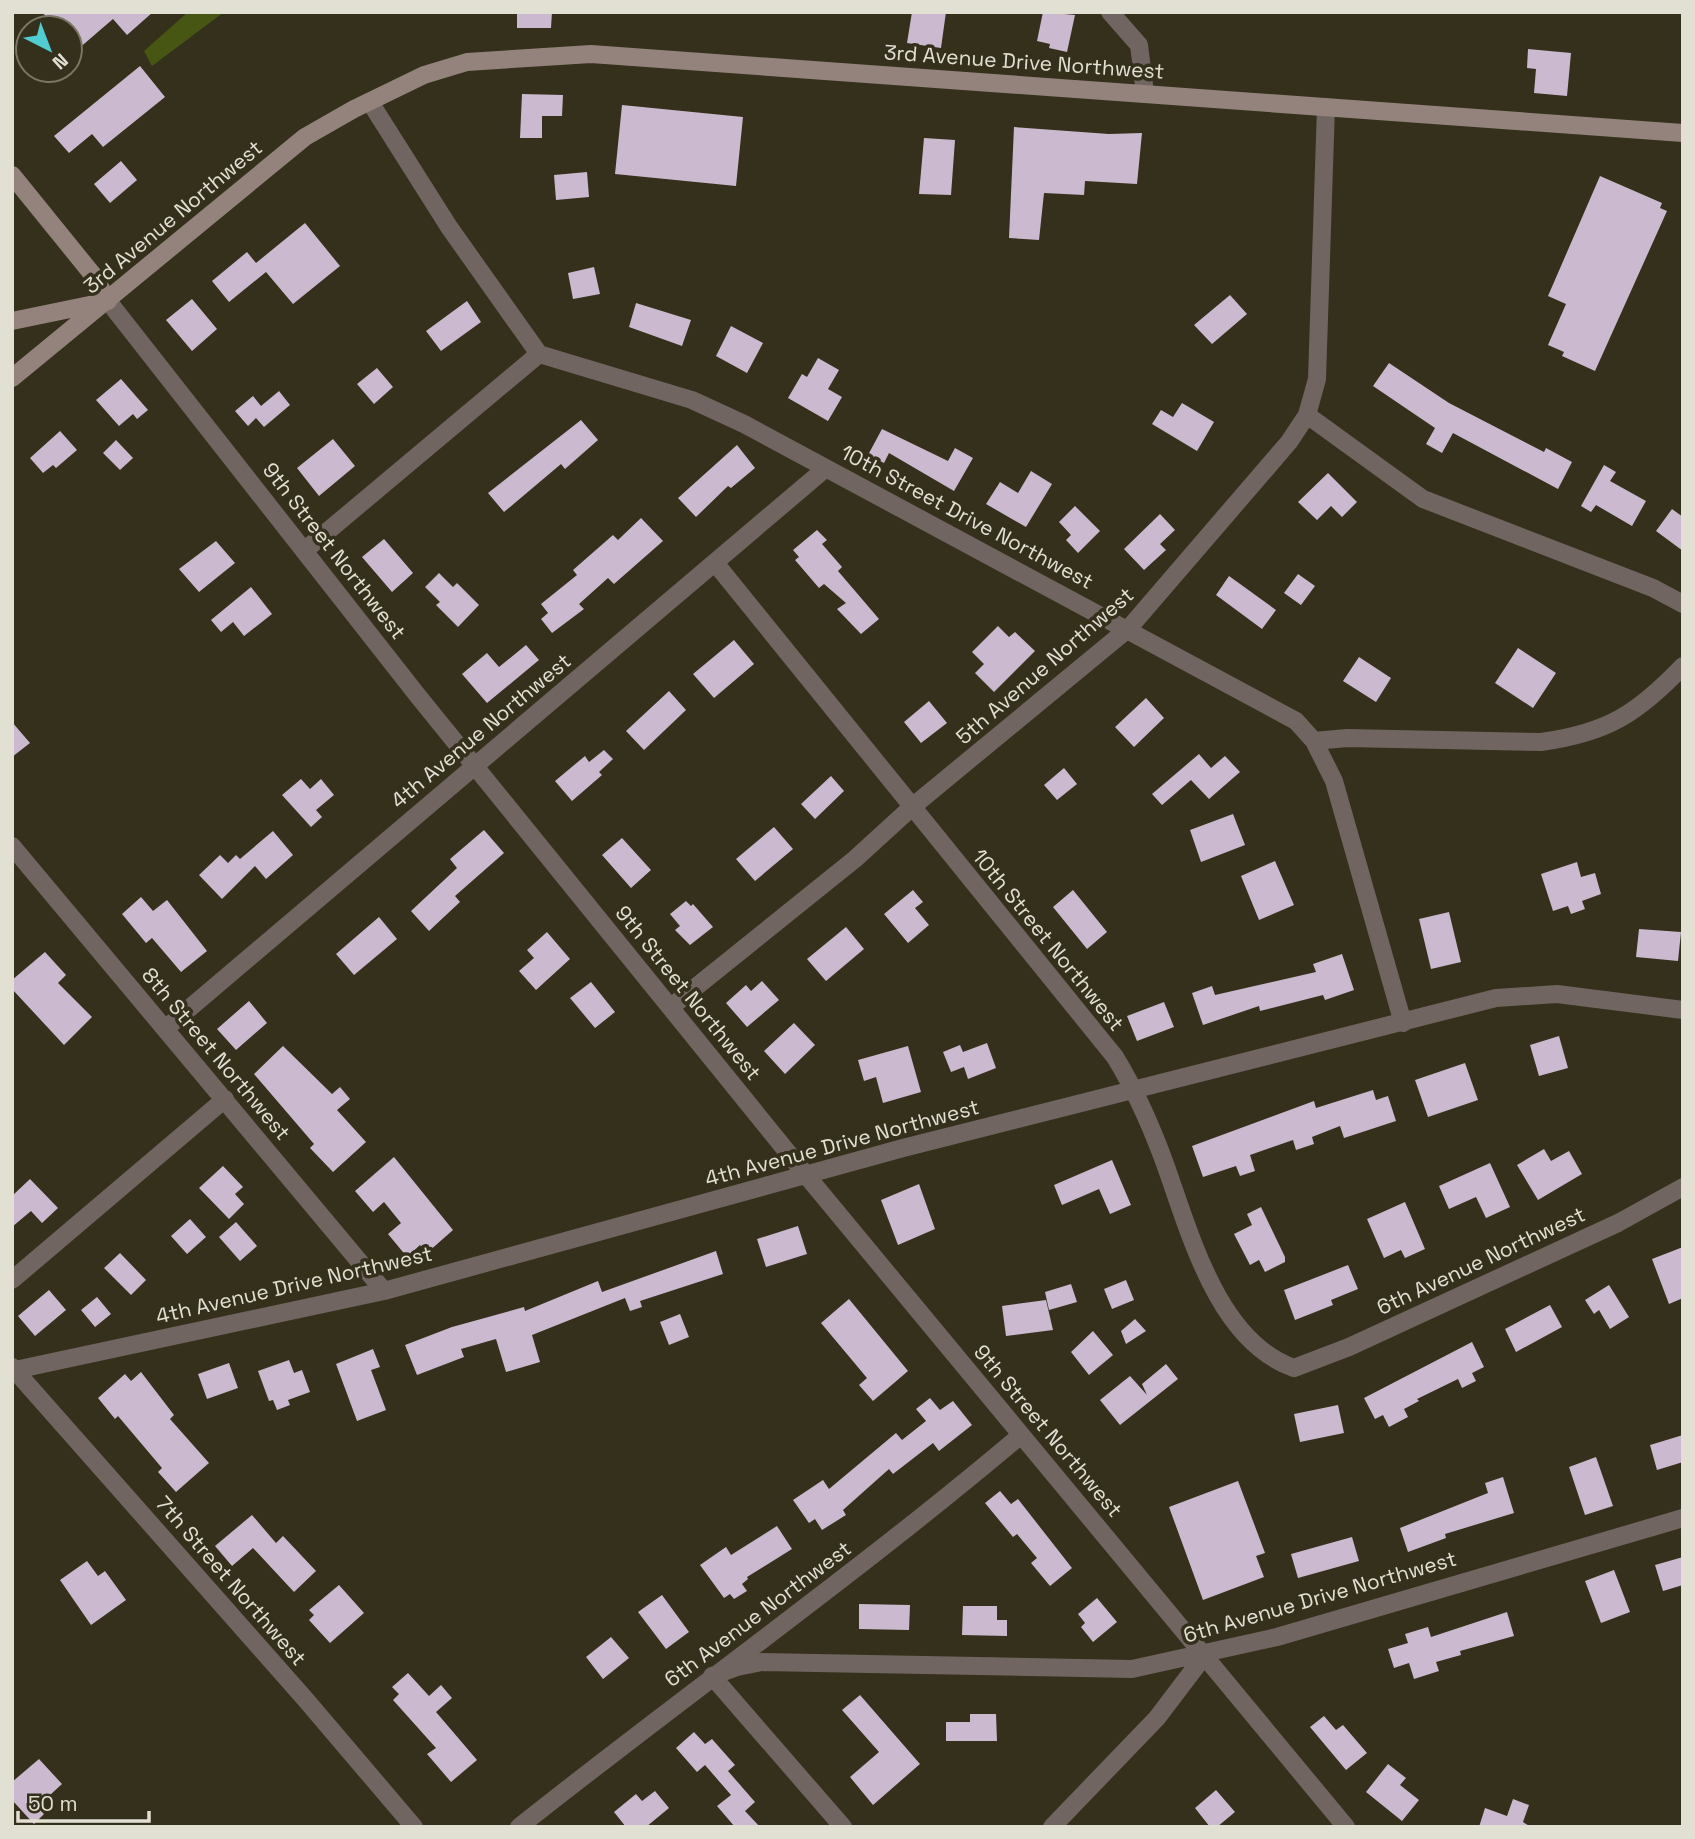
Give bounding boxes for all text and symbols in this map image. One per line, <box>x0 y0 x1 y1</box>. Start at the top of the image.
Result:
north arrow <box>14 14 84 84</box>
street label: 3rd Avenue Drive Northwest <box>883 38 1165 85</box>
text: N <box>47 48 73 75</box>
street label: 3rd Avenue Northwest <box>78 134 268 299</box>
street label: 10th Street Drive Northwest <box>836 438 1098 595</box>
street label: 9th Street Northwest <box>257 457 412 645</box>
street label: 5th Avenue Northwest <box>950 581 1139 750</box>
street label: 4th Avenue Northwest <box>385 647 576 814</box>
street label: 10th Street Northwest <box>967 843 1130 1036</box>
street label: 9th Street Northwest <box>610 900 767 1086</box>
street label: 8th Street Northwest <box>136 962 297 1146</box>
street label: 4th Avenue Drive Northwest <box>702 1093 982 1192</box>
street label: 6th Avenue Northwest <box>1372 1200 1589 1321</box>
street label: 4th Avenue Drive Northwest <box>153 1240 435 1329</box>
street label: 9th Street Northwest <box>968 1339 1129 1523</box>
street label: 7th Street Northwest <box>150 1490 312 1671</box>
street label: 6th Avenue Northwest <box>659 1535 856 1693</box>
street label: 6th Avenue Drive Northwest <box>1180 1545 1459 1648</box>
scale bar <box>18 1780 149 1824</box>
text: 50 m <box>28 1790 78 1817</box>

